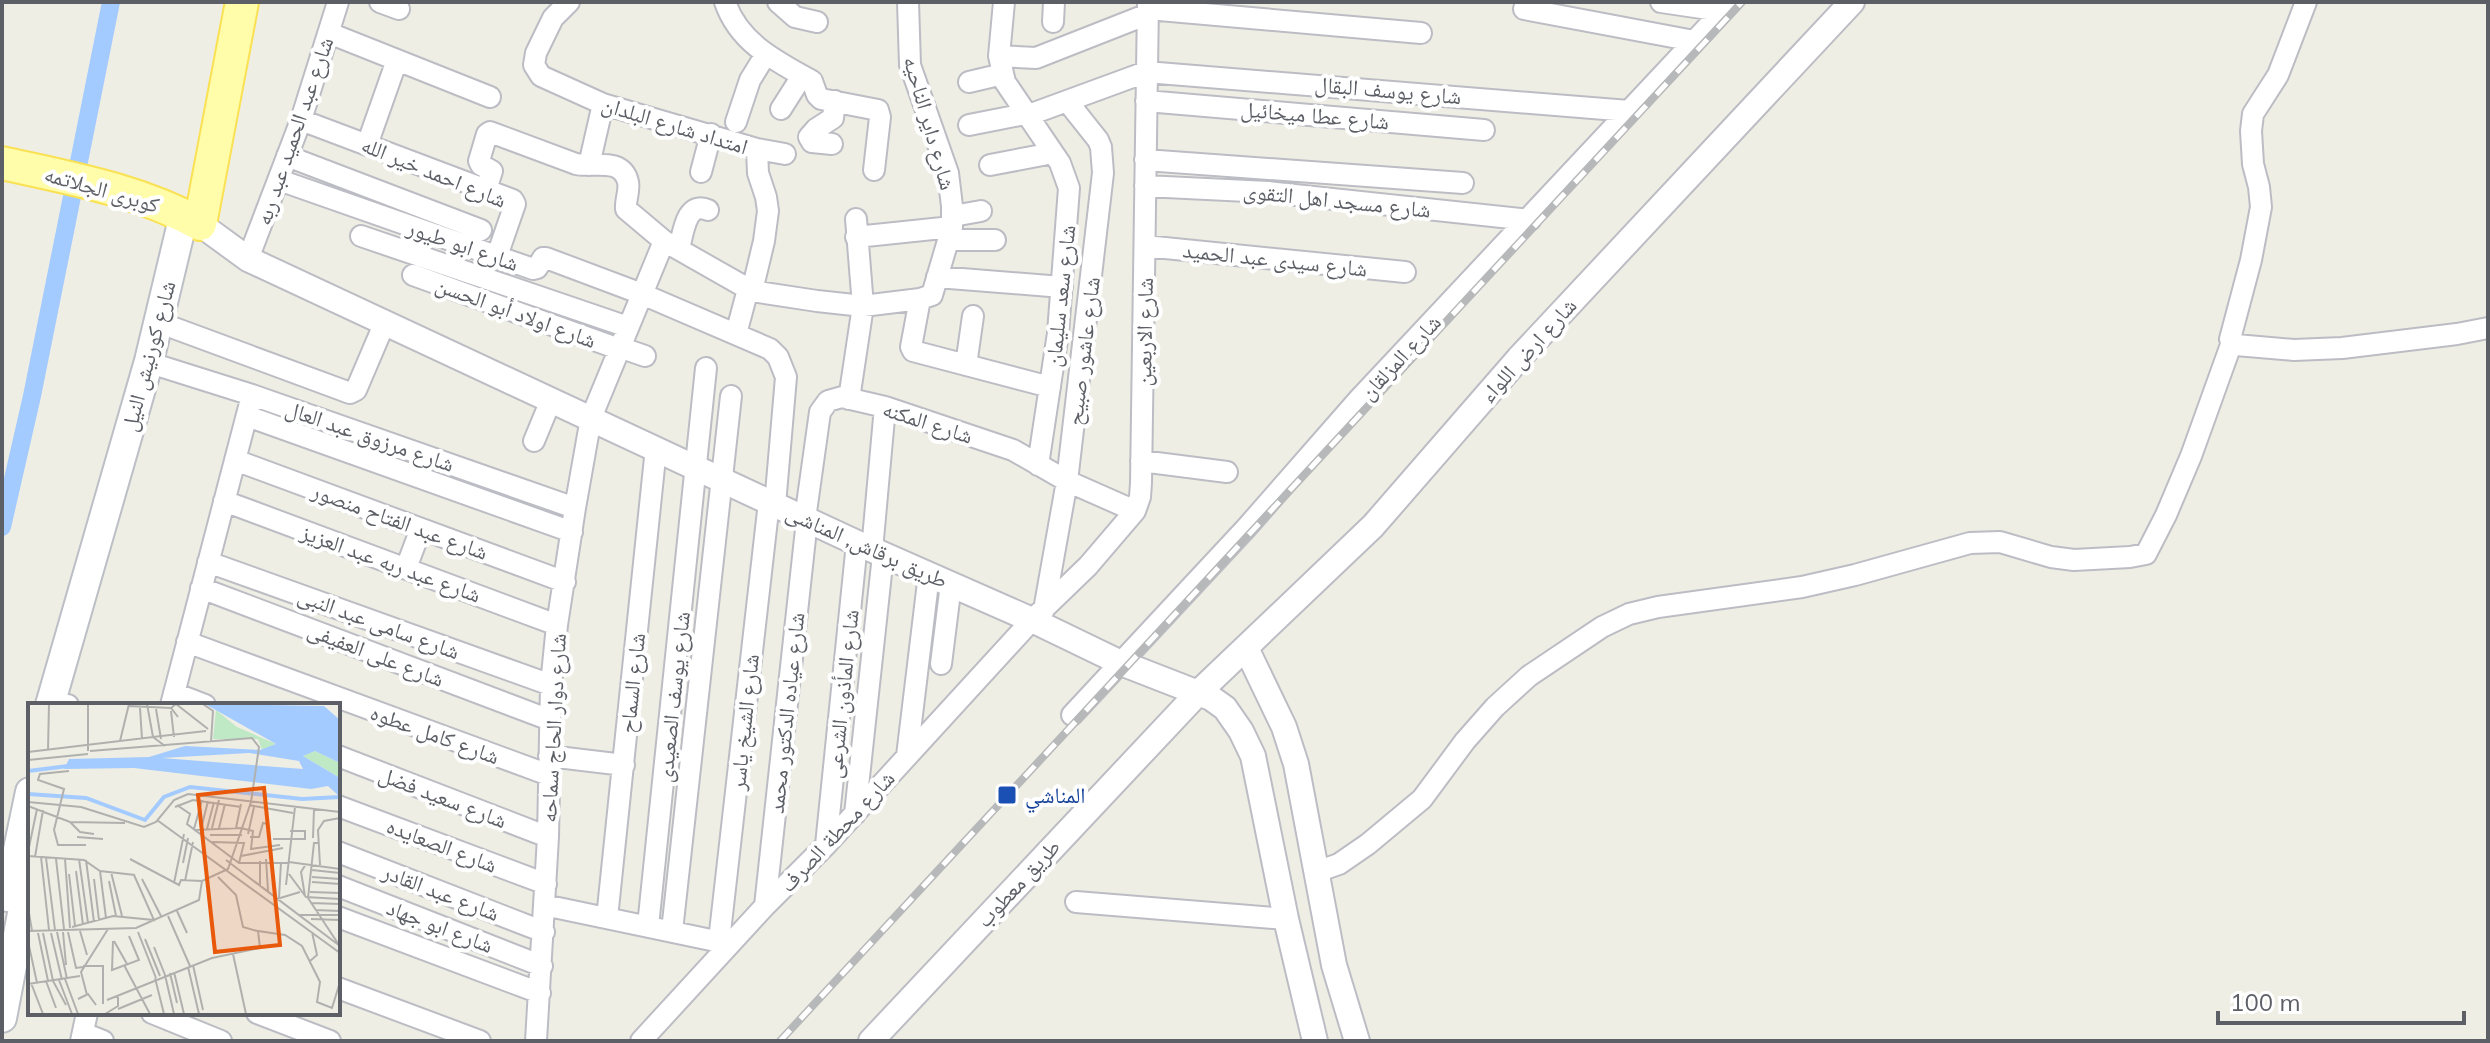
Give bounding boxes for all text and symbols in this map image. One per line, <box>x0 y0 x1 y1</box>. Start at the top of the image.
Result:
street label: شارع عبد الحميد عبد ربه <box>249 33 339 229</box>
street label: شارع داير الناحيه <box>898 53 962 193</box>
street label: شارع يوسف البقال <box>1314 70 1462 110</box>
street label: امتداد شارع البلدان <box>598 89 752 161</box>
street label: شارع عطا ميخائيل <box>1240 95 1390 135</box>
street label: شارع احمد خير الله <box>357 130 511 214</box>
street label: كوبرى الجلاتمه <box>41 159 163 219</box>
street label: شارع مسجد اهل التقوى <box>1242 176 1432 224</box>
street label: شارع ابو طيور <box>403 213 522 277</box>
street label: شارع سعد سليمان <box>1039 224 1081 368</box>
street label: شارع سيدى عبد الحميد <box>1181 235 1369 283</box>
street label: شارع اولاد أبو الحسن <box>432 270 600 354</box>
street label: شارع عاشور صبيح <box>1060 275 1106 427</box>
street label: شارع الاربعين <box>1129 277 1159 387</box>
street label: شارع كورنيش النيل <box>114 278 182 434</box>
street label: شارع ارض اللواء <box>1474 292 1582 408</box>
street label: شارع المزلقان <box>1353 308 1447 406</box>
street label: شارع مرزوق عبد العال <box>282 394 458 478</box>
street label: شارع المكنه <box>879 394 977 450</box>
street label: شارع عبد الفتاح منصور <box>307 476 492 566</box>
street label: طريق برقاش, المناشى <box>782 498 952 594</box>
street label: شارع عبد ربه عبد العزيز <box>296 517 485 609</box>
street label: شارع سامى عبد النبى <box>294 581 464 665</box>
street label: شارع المأذون الشرعى <box>819 608 865 780</box>
street label: شارع يوسف الصعيدى <box>650 610 696 784</box>
street label: شارع عياده الدكتور محمد <box>762 611 810 815</box>
street label: شارع على العفيفى <box>304 615 448 693</box>
street label: شارع السماح <box>613 631 651 735</box>
street label: شارع دوار الحاج سماحه <box>534 633 572 823</box>
street label: شارع الشيخ ياسر <box>723 652 765 793</box>
street label: شارع كامل عطوه <box>367 698 503 770</box>
inset map <box>28 703 340 1015</box>
street label: شارع سعيد فضل <box>375 760 511 834</box>
street label: شارع محطة الصرف <box>773 764 901 898</box>
place label: المناشي <box>1025 781 1086 813</box>
marker: المناشي <box>996 784 1018 806</box>
street label: شارع الصعايده <box>383 811 501 879</box>
street label: طريق معطوب <box>970 833 1066 933</box>
street label: شارع عبد القادر <box>378 857 503 927</box>
street label: شارع ابو جهاد <box>383 893 497 959</box>
scale bar <box>2218 975 2464 1025</box>
text: 100 m <box>2230 987 2301 1017</box>

